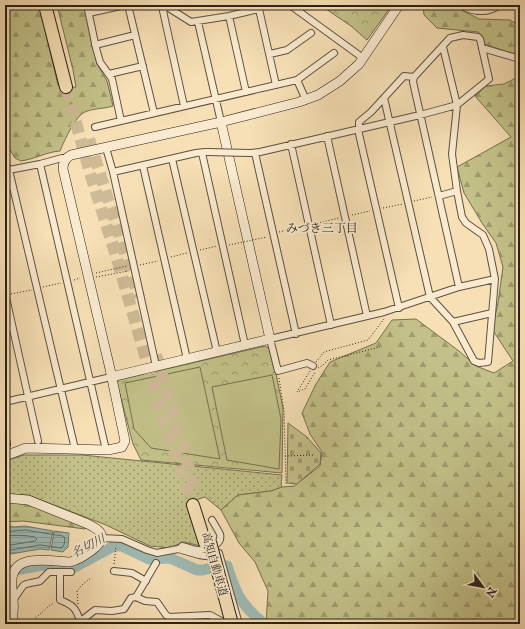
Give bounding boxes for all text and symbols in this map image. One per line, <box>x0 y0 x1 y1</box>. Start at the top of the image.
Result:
district label: みづき三丁目 <box>286 221 358 236</box>
water label: 名切川 <box>69 531 109 561</box>
street label: 高知自動車道 <box>198 531 230 598</box>
north arrow <box>463 567 503 607</box>
text: N <box>482 583 500 600</box>

